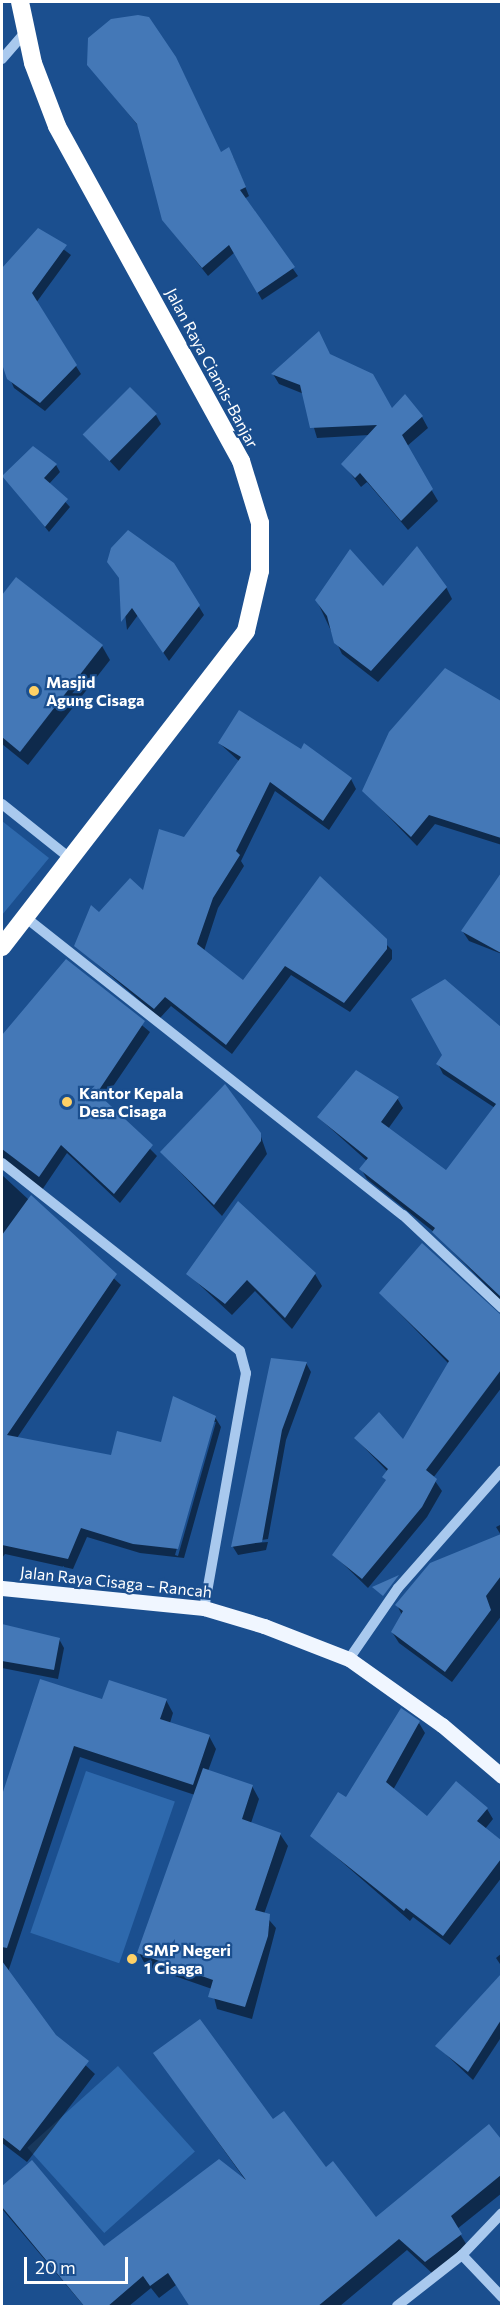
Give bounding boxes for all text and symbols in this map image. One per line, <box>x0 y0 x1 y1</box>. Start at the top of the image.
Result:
street label: Jalan Raya Ciamis-Banjar <box>162 285 262 451</box>
place label: Masjid Agung Cisaga <box>46 672 145 710</box>
marker: Masjid Agung Cisaga <box>27 684 41 698</box>
place label: Kantor Kepala Desa Cisaga <box>79 1083 183 1121</box>
marker: Kantor Kepala Desa Cisaga <box>60 1095 74 1109</box>
street label: Jalan Raya Cisaga – Rancah <box>19 1562 213 1602</box>
place label: SMP Negeri 1 Cisaga <box>144 1940 231 1978</box>
marker: SMP Negeri 1 Cisaga <box>125 1952 139 1966</box>
scale bar <box>27 2245 130 2283</box>
text: 20 m <box>35 2256 76 2278</box>

